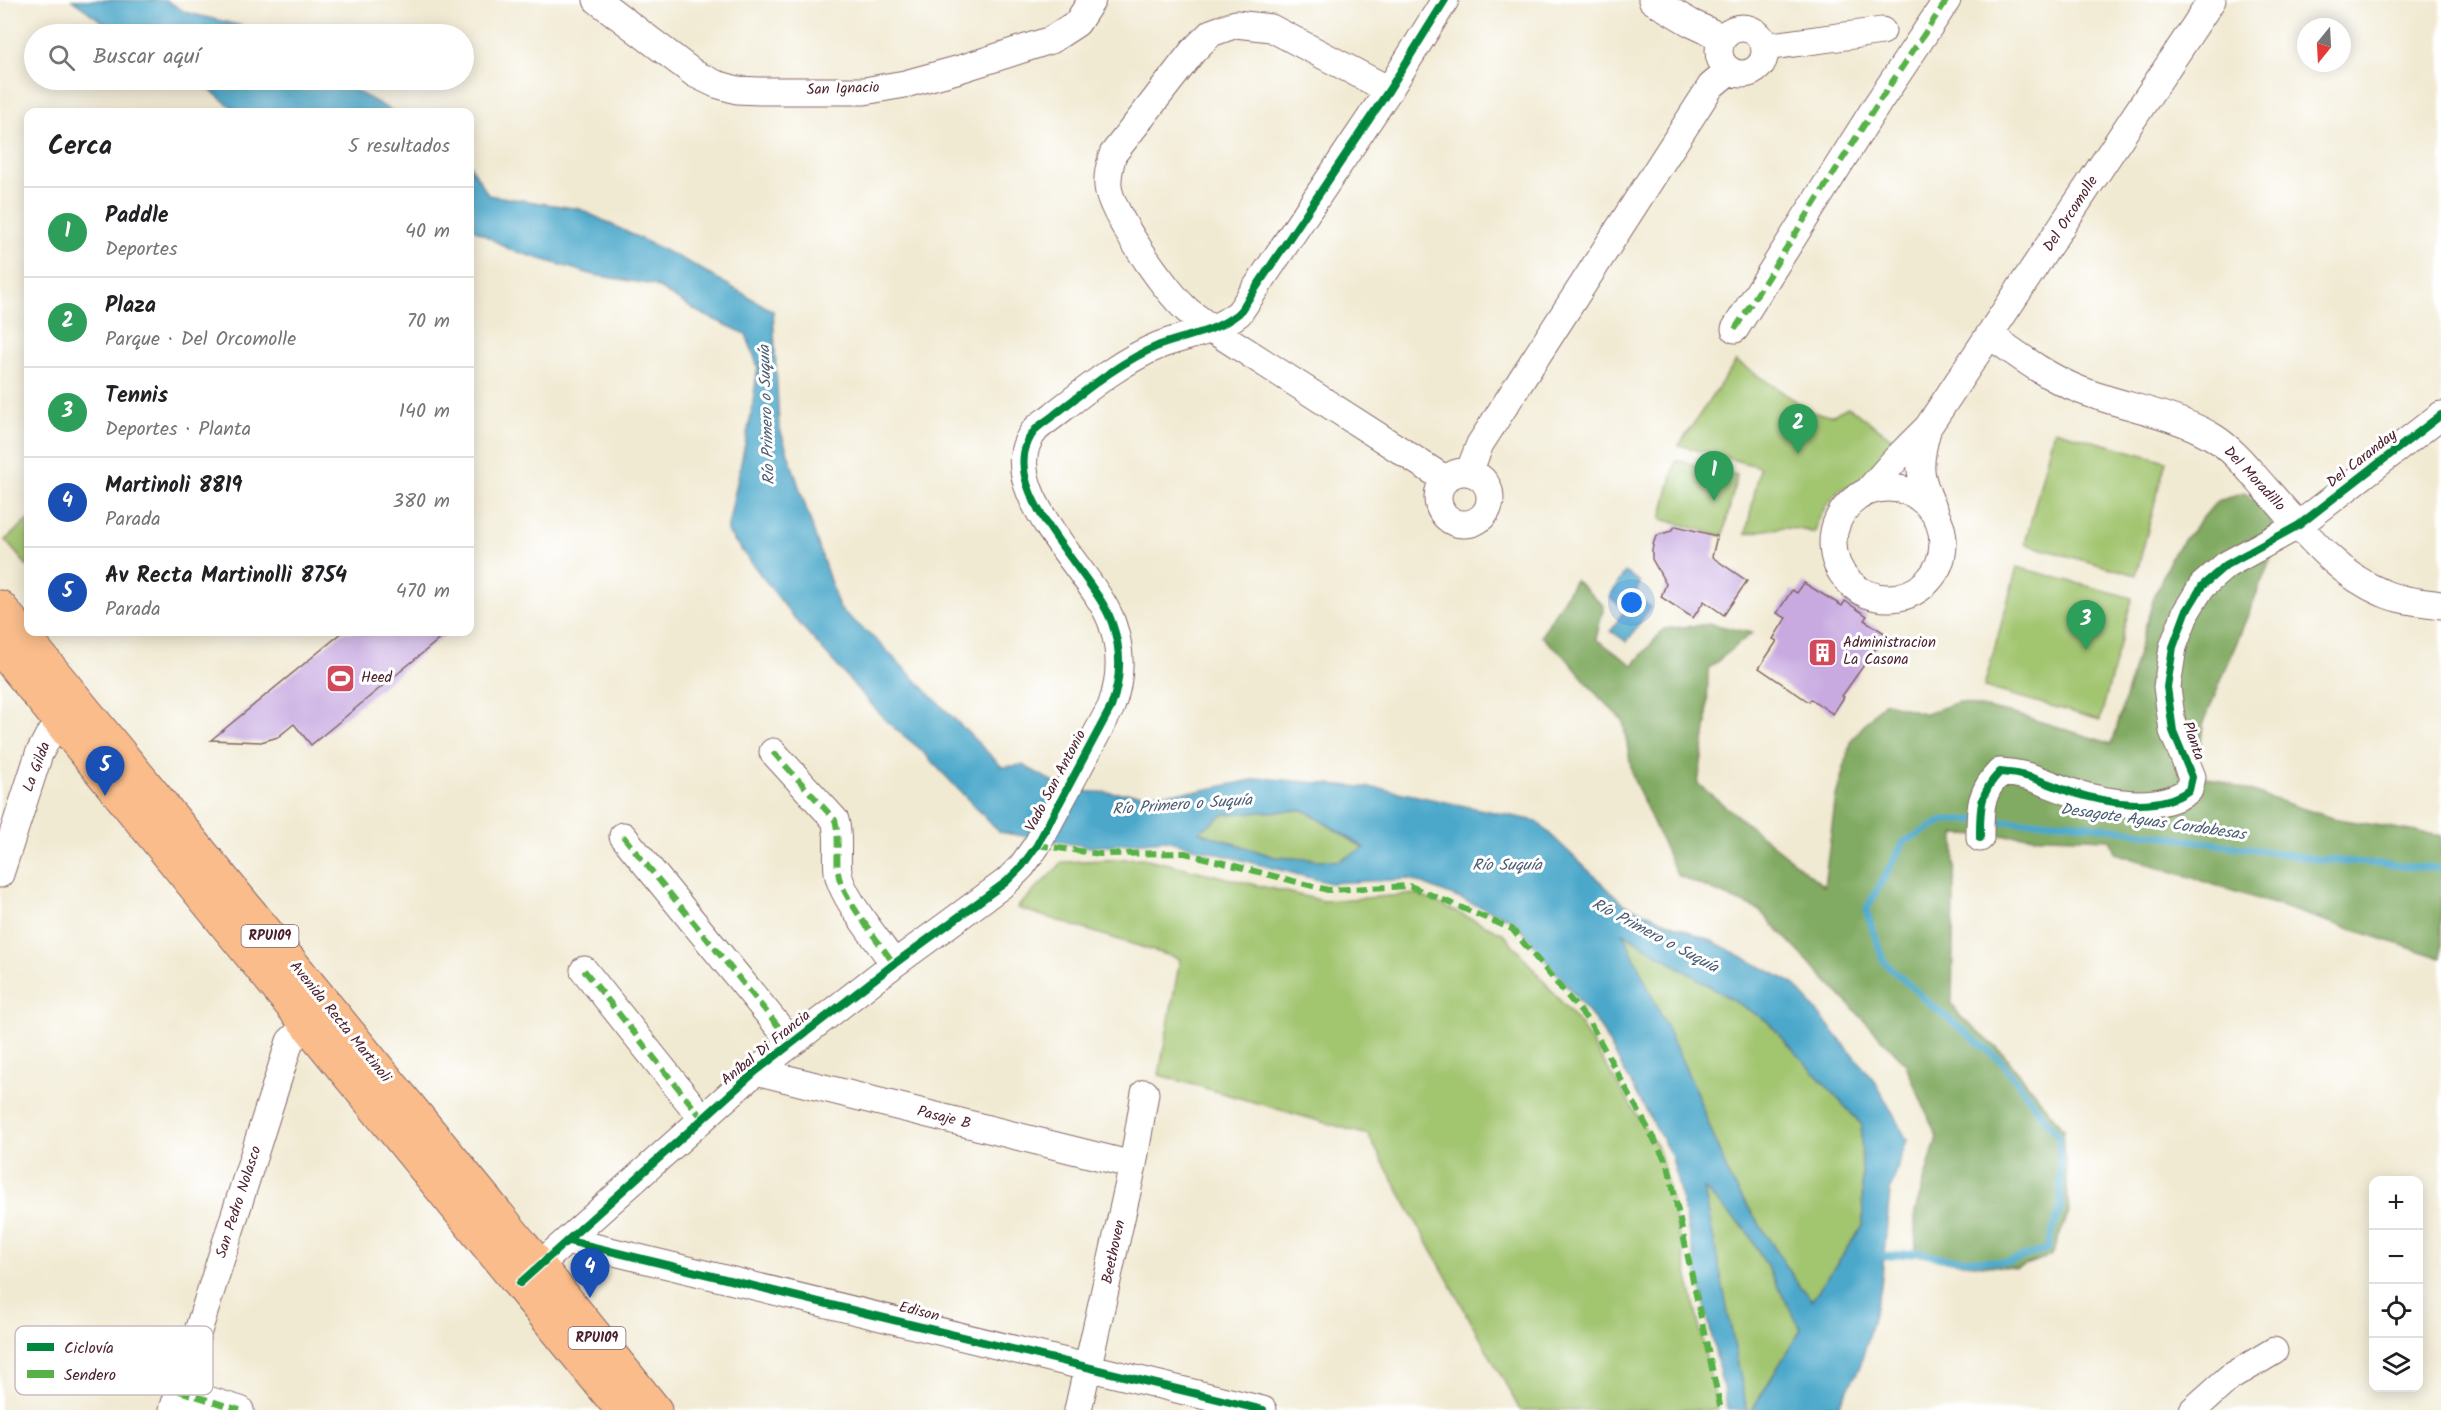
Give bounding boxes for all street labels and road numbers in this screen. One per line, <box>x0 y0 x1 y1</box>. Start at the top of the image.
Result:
street label: San Ignacio <box>806 76 880 102</box>
street label: Del Orcomolle <box>2037 171 2105 257</box>
street label: Del Caranday <box>2322 423 2403 494</box>
street label: Del Moradillo <box>2217 441 2291 517</box>
street label: Planta <box>2175 718 2211 764</box>
street label: Vado San Antonio <box>1019 726 1093 836</box>
street label: La Gilda <box>16 738 58 796</box>
road number: RPU109 <box>242 925 298 947</box>
street label: Avenida Recta Martinoli <box>283 956 398 1089</box>
street label: Aníbal Di Francia <box>716 1004 816 1092</box>
street label: Pasaje B <box>915 1100 973 1136</box>
street label: San Pedro Nolasco <box>210 1143 269 1261</box>
street label: Beethoven <box>1096 1218 1132 1286</box>
street label: Edison <box>896 1295 942 1329</box>
road number: RPU109 <box>568 1327 626 1349</box>

